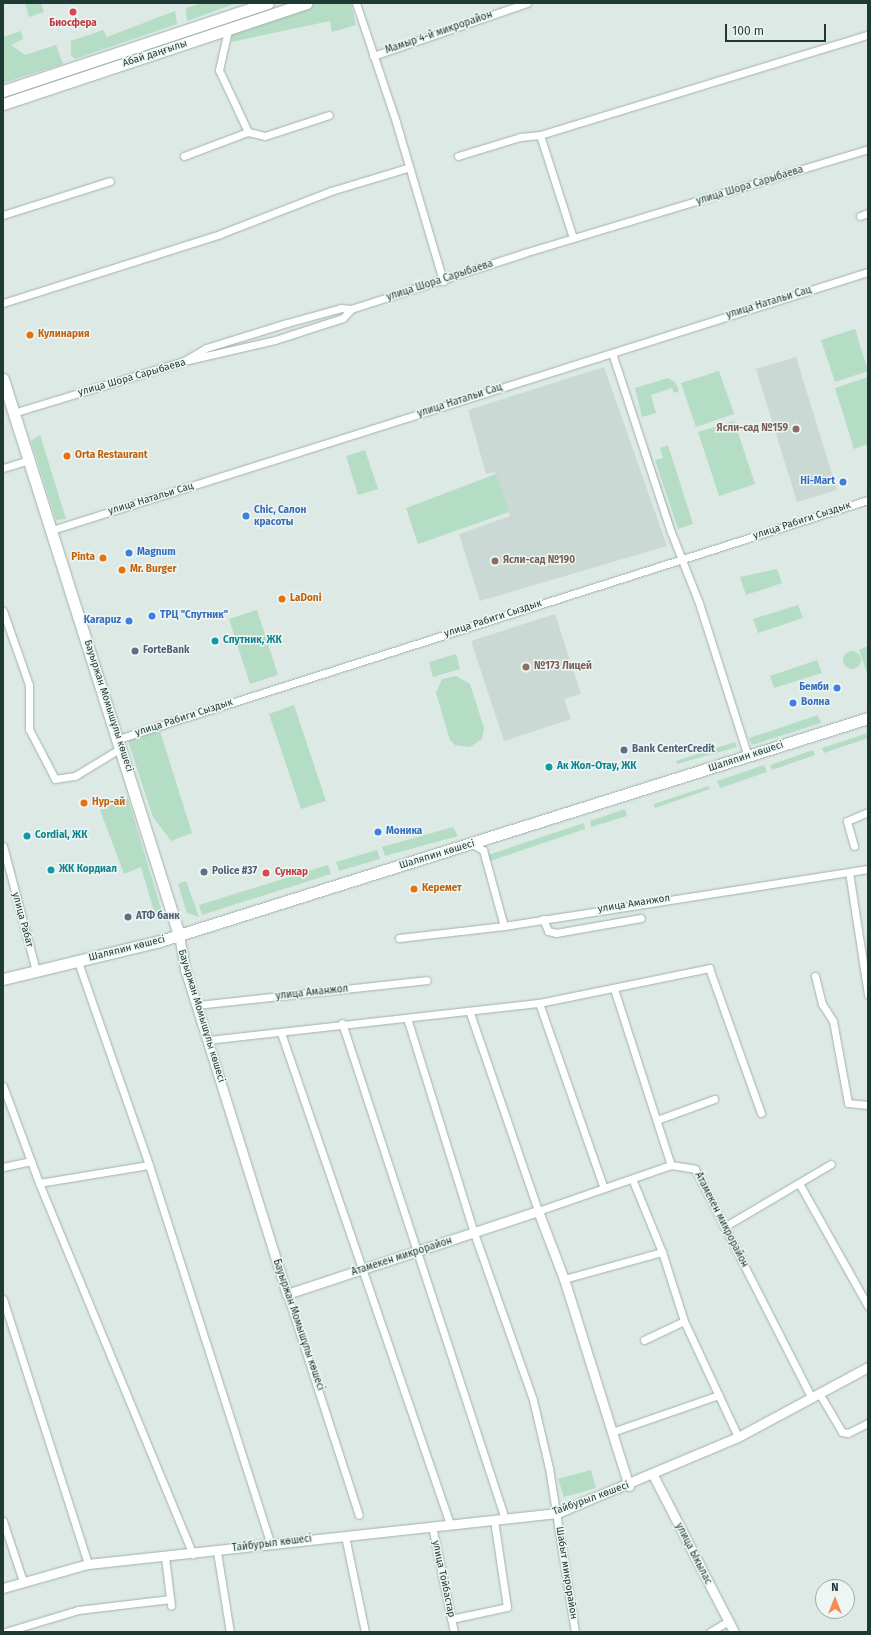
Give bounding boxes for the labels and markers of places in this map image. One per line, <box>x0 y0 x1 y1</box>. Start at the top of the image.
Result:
marker: Биосфера <box>68 7 78 17</box>
place label: Биосфера <box>49 18 97 30</box>
place label: Кулинария <box>38 329 89 341</box>
marker: Кулинария <box>25 330 35 340</box>
place label: Ясли-сад №159 <box>717 423 788 435</box>
marker: Ясли-сад №159 <box>791 424 801 434</box>
place label: Orta Restaurant <box>75 450 148 462</box>
marker: Orta Restaurant <box>62 451 72 461</box>
place label: Hi-Mart <box>800 476 835 488</box>
marker: Hi-Mart <box>838 477 848 487</box>
place label: Chic, Салон красоты <box>254 504 306 528</box>
marker: Chic, Салон красоты <box>241 511 251 521</box>
place label: Magnum <box>137 547 176 559</box>
marker: Magnum <box>124 548 134 558</box>
place label: Pinta <box>71 552 95 564</box>
marker: Pinta <box>98 553 108 563</box>
place label: Ясли-сад №190 <box>503 555 575 567</box>
marker: Ясли-сад №190 <box>490 556 500 566</box>
place label: Mr. Burger <box>130 564 176 576</box>
marker: Mr. Burger <box>117 565 127 575</box>
place label: LaDoni <box>290 593 321 605</box>
marker: LaDoni <box>277 594 287 604</box>
place label: ТРЦ "Спутник" <box>160 610 228 622</box>
marker: ТРЦ "Спутник" <box>147 611 157 621</box>
place label: Karapuz <box>84 615 121 627</box>
marker: Karapuz <box>124 616 134 626</box>
place label: Спутник, ЖК <box>223 635 282 647</box>
marker: Спутник, ЖК <box>210 636 220 646</box>
place label: ForteBank <box>143 645 190 657</box>
marker: ForteBank <box>130 646 140 656</box>
place label: №173 Лицей <box>534 661 592 673</box>
marker: №173 Лицей <box>521 662 531 672</box>
place label: Бемби <box>799 682 829 694</box>
marker: Бемби <box>832 683 842 693</box>
place label: Волна <box>801 697 830 709</box>
marker: Волна <box>788 698 798 708</box>
place label: Bank CenterCredit <box>632 744 715 756</box>
marker: Bank CenterCredit <box>619 745 629 755</box>
place label: Ак Жол-Отау, ЖК <box>557 761 637 773</box>
marker: Ак Жол-Отау, ЖК <box>544 762 554 772</box>
place label: Нур-ай <box>92 797 125 809</box>
marker: Нур-ай <box>79 798 89 808</box>
place label: Моника <box>386 826 422 838</box>
marker: Моника <box>373 827 383 837</box>
place label: Cordial, ЖК <box>35 830 87 842</box>
marker: Cordial, ЖК <box>22 831 32 841</box>
place label: ЖК Кордиал <box>59 864 117 876</box>
marker: ЖК Кордиал <box>46 865 56 875</box>
place label: Police #37 <box>212 866 257 878</box>
marker: Police #37 <box>199 867 209 877</box>
marker: Сункар <box>260 867 272 879</box>
place label: Сункар <box>275 867 308 879</box>
place label: Керемет <box>422 883 462 895</box>
marker: Керемет <box>409 884 419 894</box>
place label: АТФ банк <box>136 911 180 923</box>
marker: АТФ банк <box>123 912 133 922</box>

